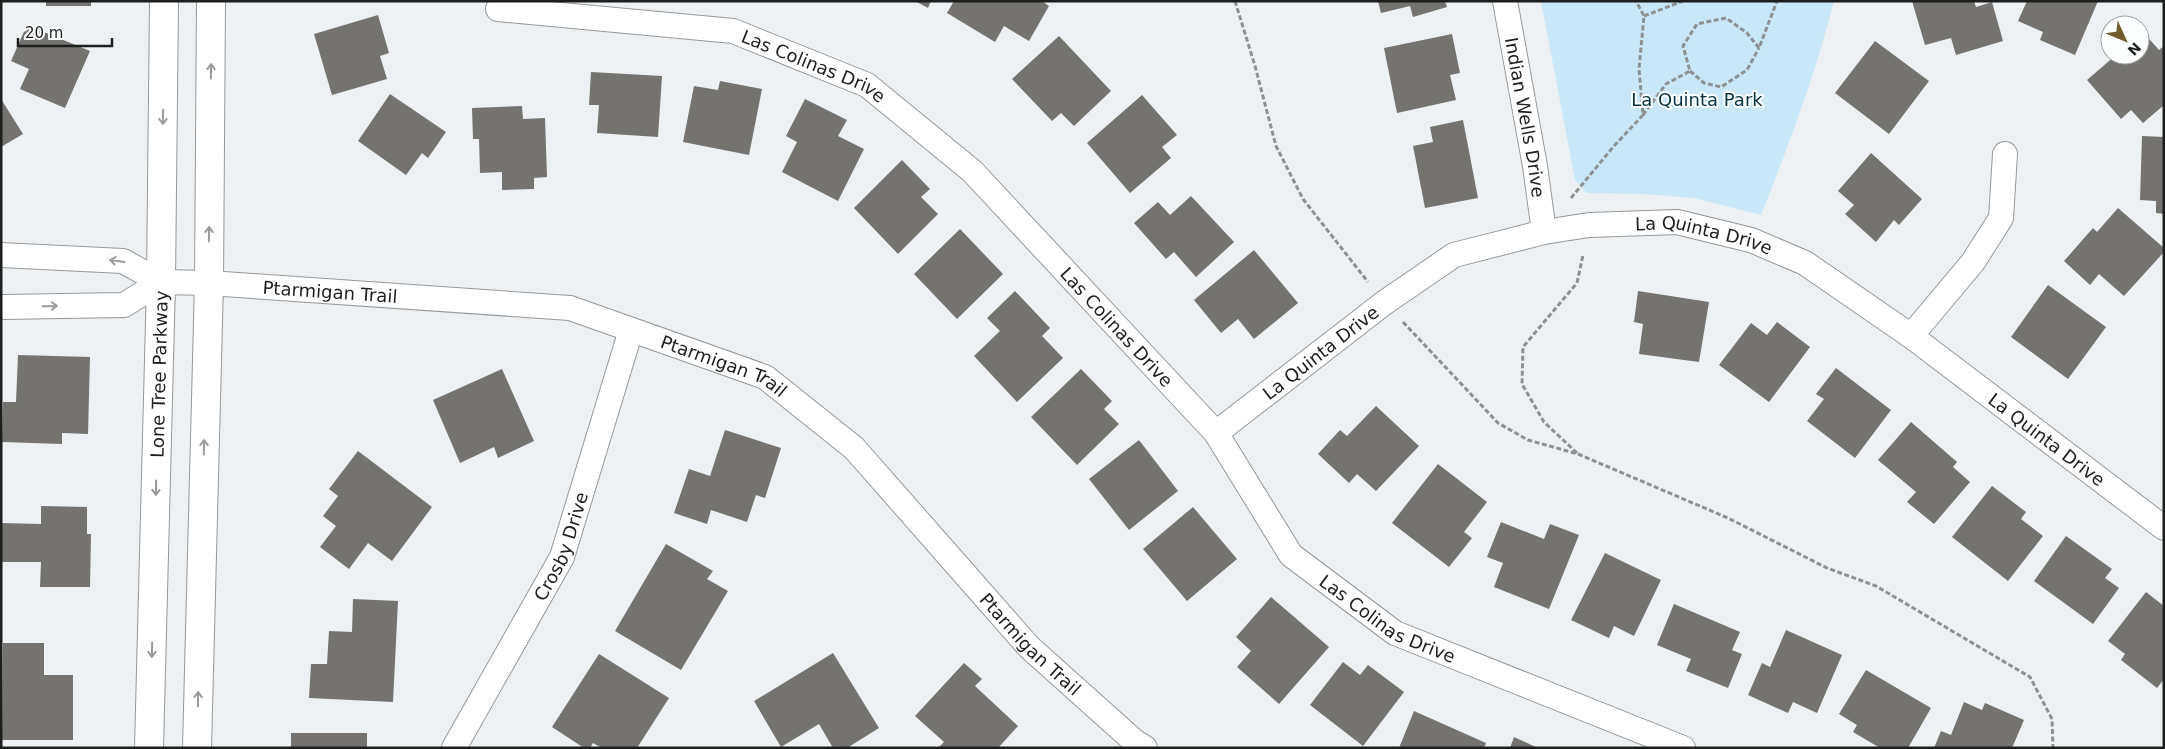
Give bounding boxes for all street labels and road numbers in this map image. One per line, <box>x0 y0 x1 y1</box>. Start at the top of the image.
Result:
street label: Las Colinas Drive <box>739 25 890 107</box>
street label: Indian Wells Drive <box>1501 35 1550 199</box>
street label: La Quinta Drive <box>1635 212 1776 258</box>
street label: Las Colinas Drive <box>1056 263 1178 391</box>
street label: Ptarmigan Trail <box>262 276 398 307</box>
street label: Lone Tree Parkway <box>146 290 171 458</box>
street label: La Quinta Drive <box>1258 301 1382 404</box>
street label: Ptarmigan Trail <box>658 330 791 401</box>
street label: La Quinta Drive <box>1985 388 2109 490</box>
street label: Crosby Drive <box>529 489 592 604</box>
street label: Las Colinas Drive <box>1316 570 1459 667</box>
street label: Ptarmigan Trail <box>976 588 1085 699</box>

